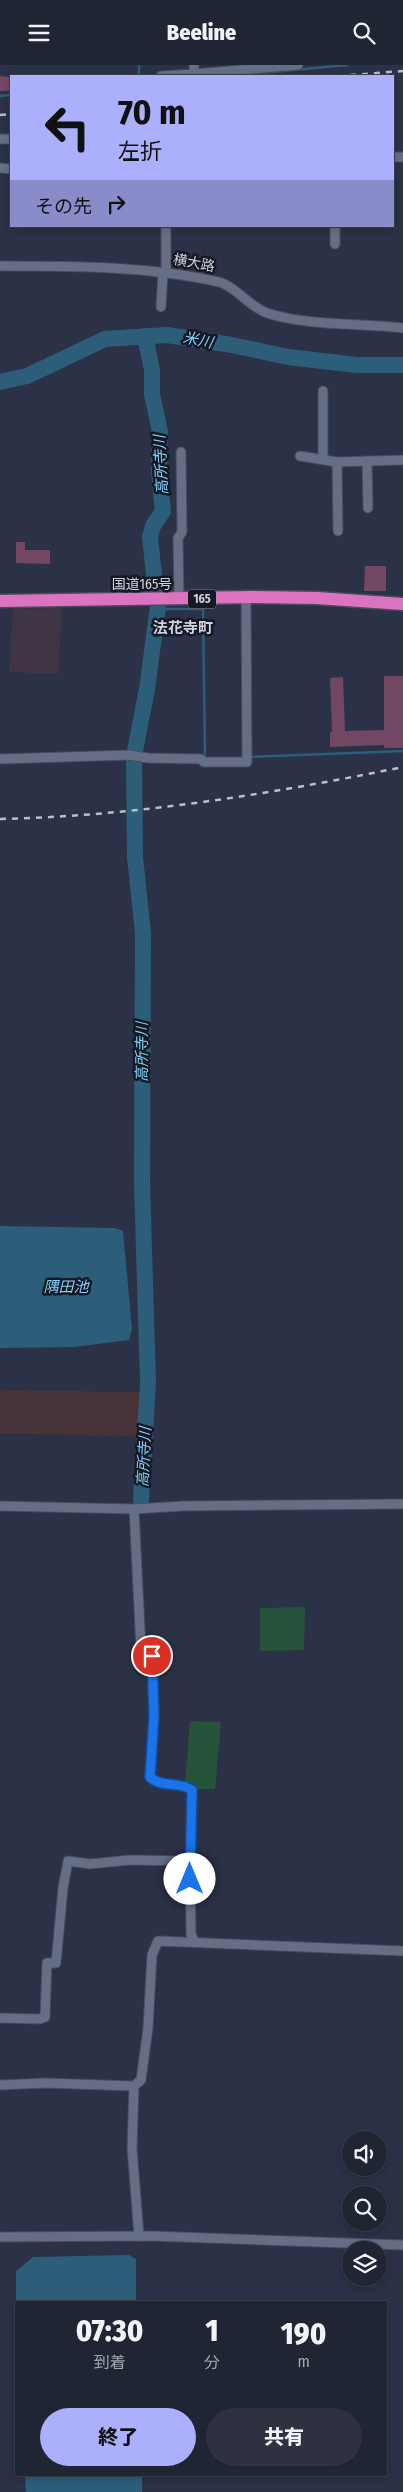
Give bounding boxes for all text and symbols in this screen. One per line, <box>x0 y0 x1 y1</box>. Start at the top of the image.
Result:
icon: menu <box>25 19 53 47</box>
text: Beeline <box>167 19 236 46</box>
icon: search <box>350 19 378 47</box>
text: 70 m <box>118 91 186 133</box>
icon: left <box>35 95 100 160</box>
text: 左折 <box>118 138 162 165</box>
icon: right <box>102 190 130 218</box>
text: その先 <box>35 195 92 218</box>
street label: 横大路 <box>172 251 216 275</box>
water label: 米川 <box>182 328 216 352</box>
water label: 高所寺川 <box>150 433 172 495</box>
street label: 国道165号 <box>112 576 172 593</box>
road number: 165 <box>188 589 216 609</box>
district label: 法花寺町 <box>153 619 213 637</box>
water label: 高所寺川 <box>133 1020 151 1082</box>
water label: 隅田池 <box>43 1278 90 1296</box>
water label: 高所寺川 <box>133 1425 155 1487</box>
pin <box>131 1635 173 1677</box>
icon: arrive <box>138 1642 166 1670</box>
position arrow <box>163 1852 215 1904</box>
map controls <box>342 2131 387 2286</box>
button: sound <box>342 2131 387 2176</box>
button: search <box>342 2186 387 2231</box>
button: layers <box>342 2241 387 2286</box>
text: 07:30 <box>76 2313 143 2349</box>
text: 1 <box>206 2313 219 2349</box>
text: 190 <box>281 2316 326 2352</box>
text: m <box>297 2352 310 2371</box>
text: 到着 <box>94 2353 126 2372</box>
text: 分 <box>204 2353 220 2372</box>
button: 終了 <box>40 2408 196 2466</box>
button: 共有 <box>206 2408 362 2466</box>

